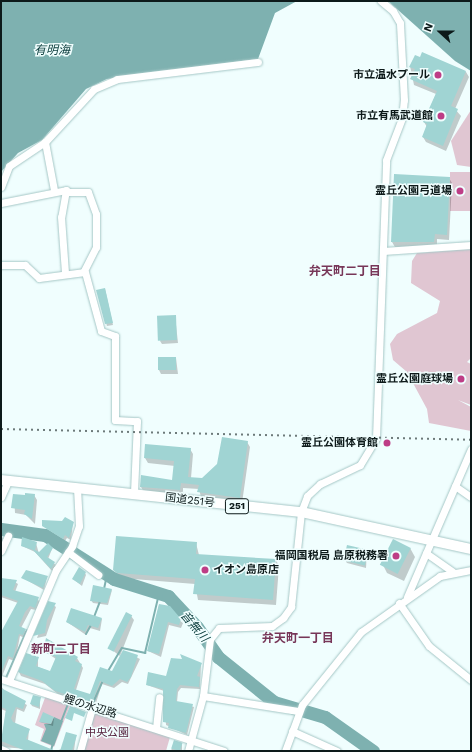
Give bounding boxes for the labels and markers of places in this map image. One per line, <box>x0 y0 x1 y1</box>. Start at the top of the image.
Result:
place label: 市立温水プール <box>353 68 430 82</box>
marker: 市立温水プール <box>433 70 443 80</box>
place label: 市立有馬武道館 <box>356 109 433 123</box>
marker: 市立有馬武道館 <box>436 111 446 121</box>
place label: 霊丘公園弓道場 <box>375 184 452 198</box>
marker: 霊丘公園弓道場 <box>455 186 465 196</box>
place label: 霊丘公園庭球場 <box>376 372 453 386</box>
marker: 霊丘公園庭球場 <box>456 374 466 384</box>
place label: 霊丘公園体育館 <box>301 436 378 450</box>
marker: 霊丘公園体育館 <box>381 437 393 449</box>
place label: 福岡国税局 島原税務署 <box>275 549 388 563</box>
marker: 福岡国税局 島原税務署 <box>391 551 401 561</box>
place label: イオン島原店 <box>213 563 279 577</box>
marker: イオン島原店 <box>200 565 210 575</box>

